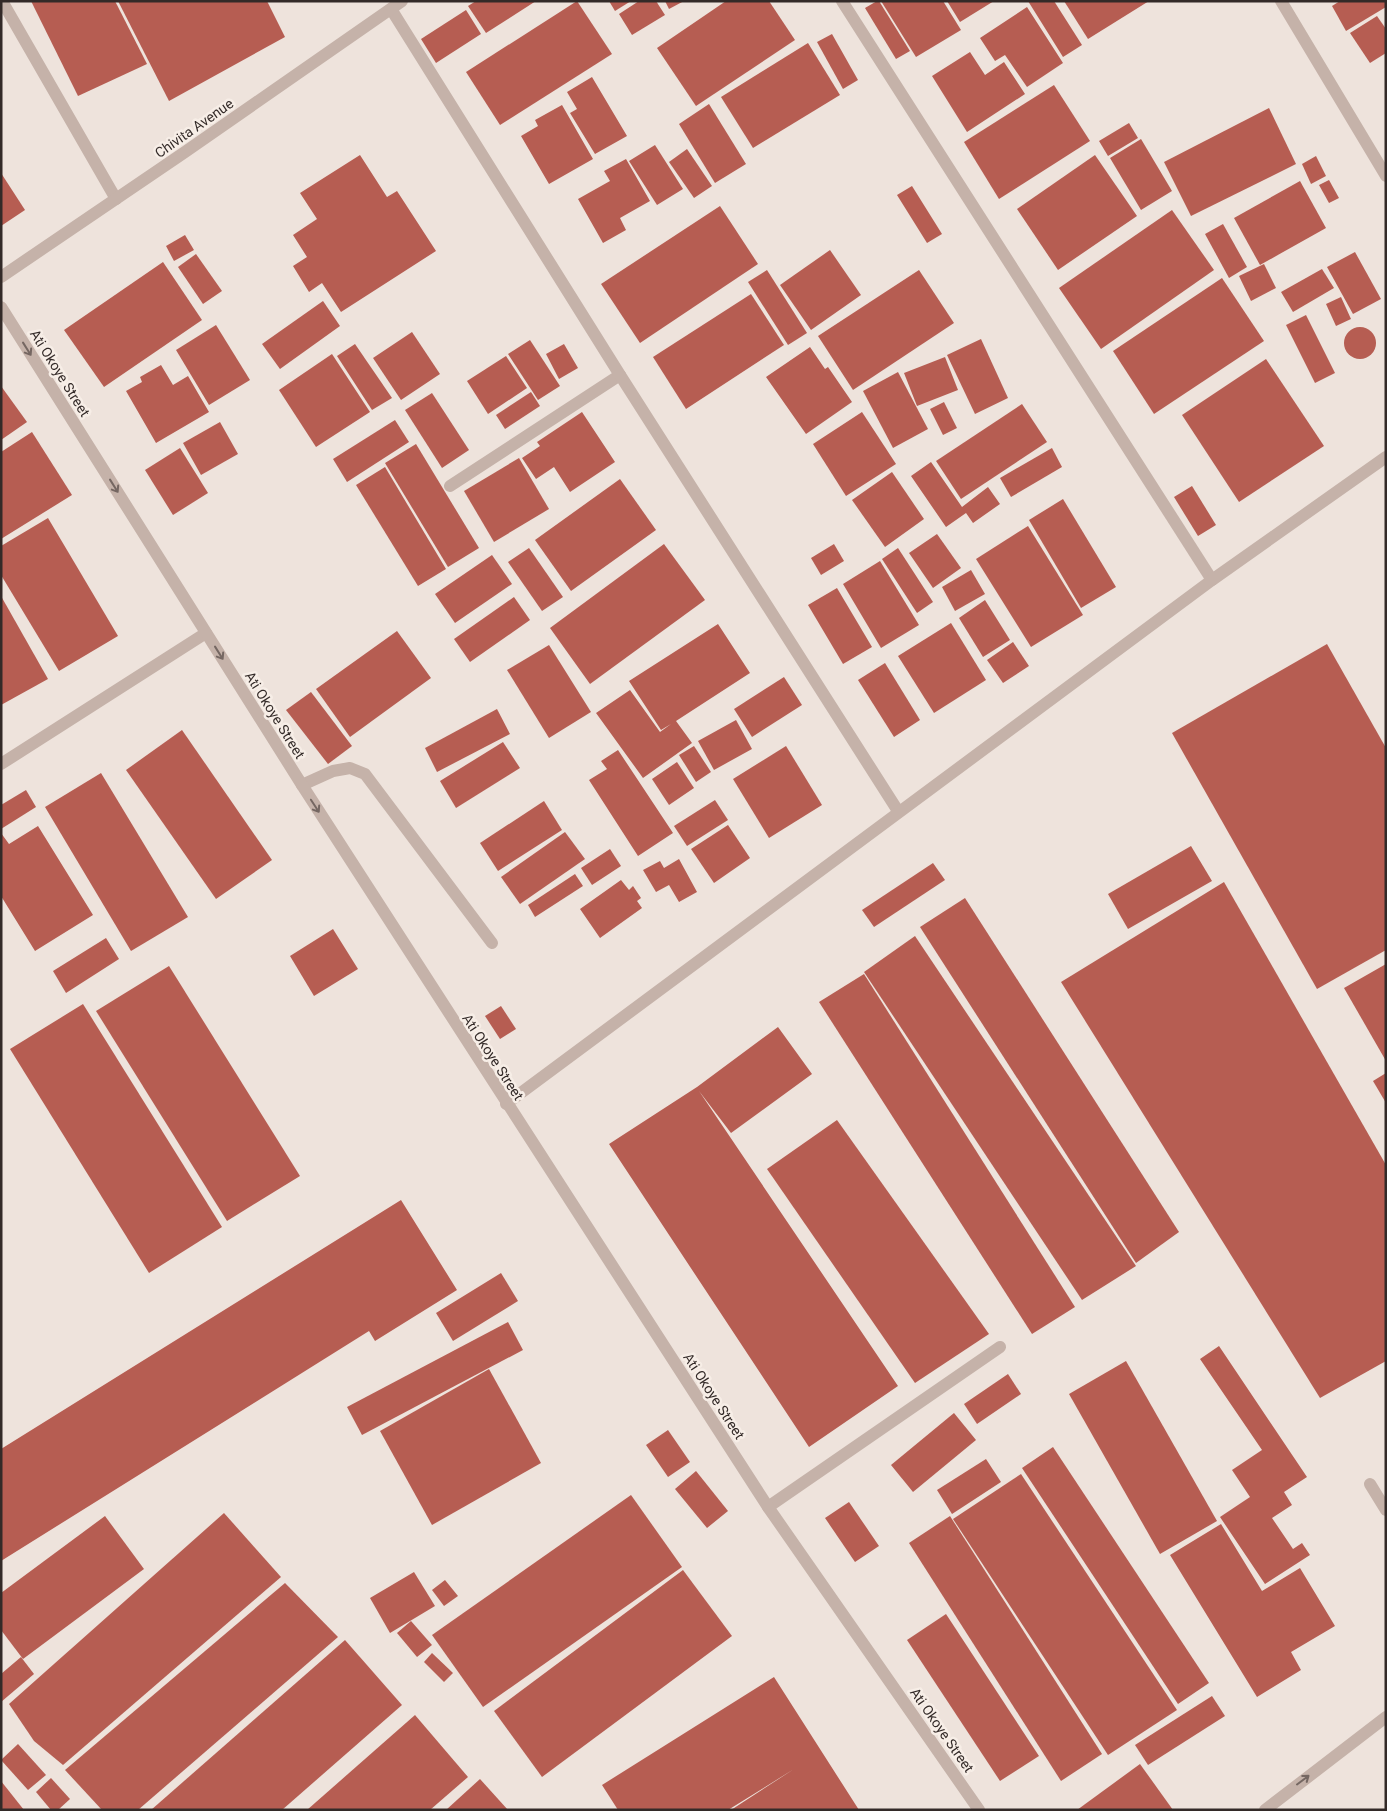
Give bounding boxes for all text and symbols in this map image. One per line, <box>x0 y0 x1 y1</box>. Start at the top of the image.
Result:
street label: Chivita Avenue <box>152 95 236 161</box>
street label: Ati Okoye Street <box>27 327 93 420</box>
one-way arrow <box>23 341 33 355</box>
one-way arrow <box>109 479 119 493</box>
one-way arrow <box>214 646 224 660</box>
street label: Ati Okoye Street <box>242 669 308 762</box>
one-way arrow <box>310 798 320 812</box>
street label: Ati Okoye Street <box>459 1011 527 1103</box>
street label: Ati Okoye Street <box>680 1350 748 1442</box>
street label: Ati Okoye Street <box>907 1685 977 1776</box>
one-way arrow <box>1296 1775 1310 1785</box>

